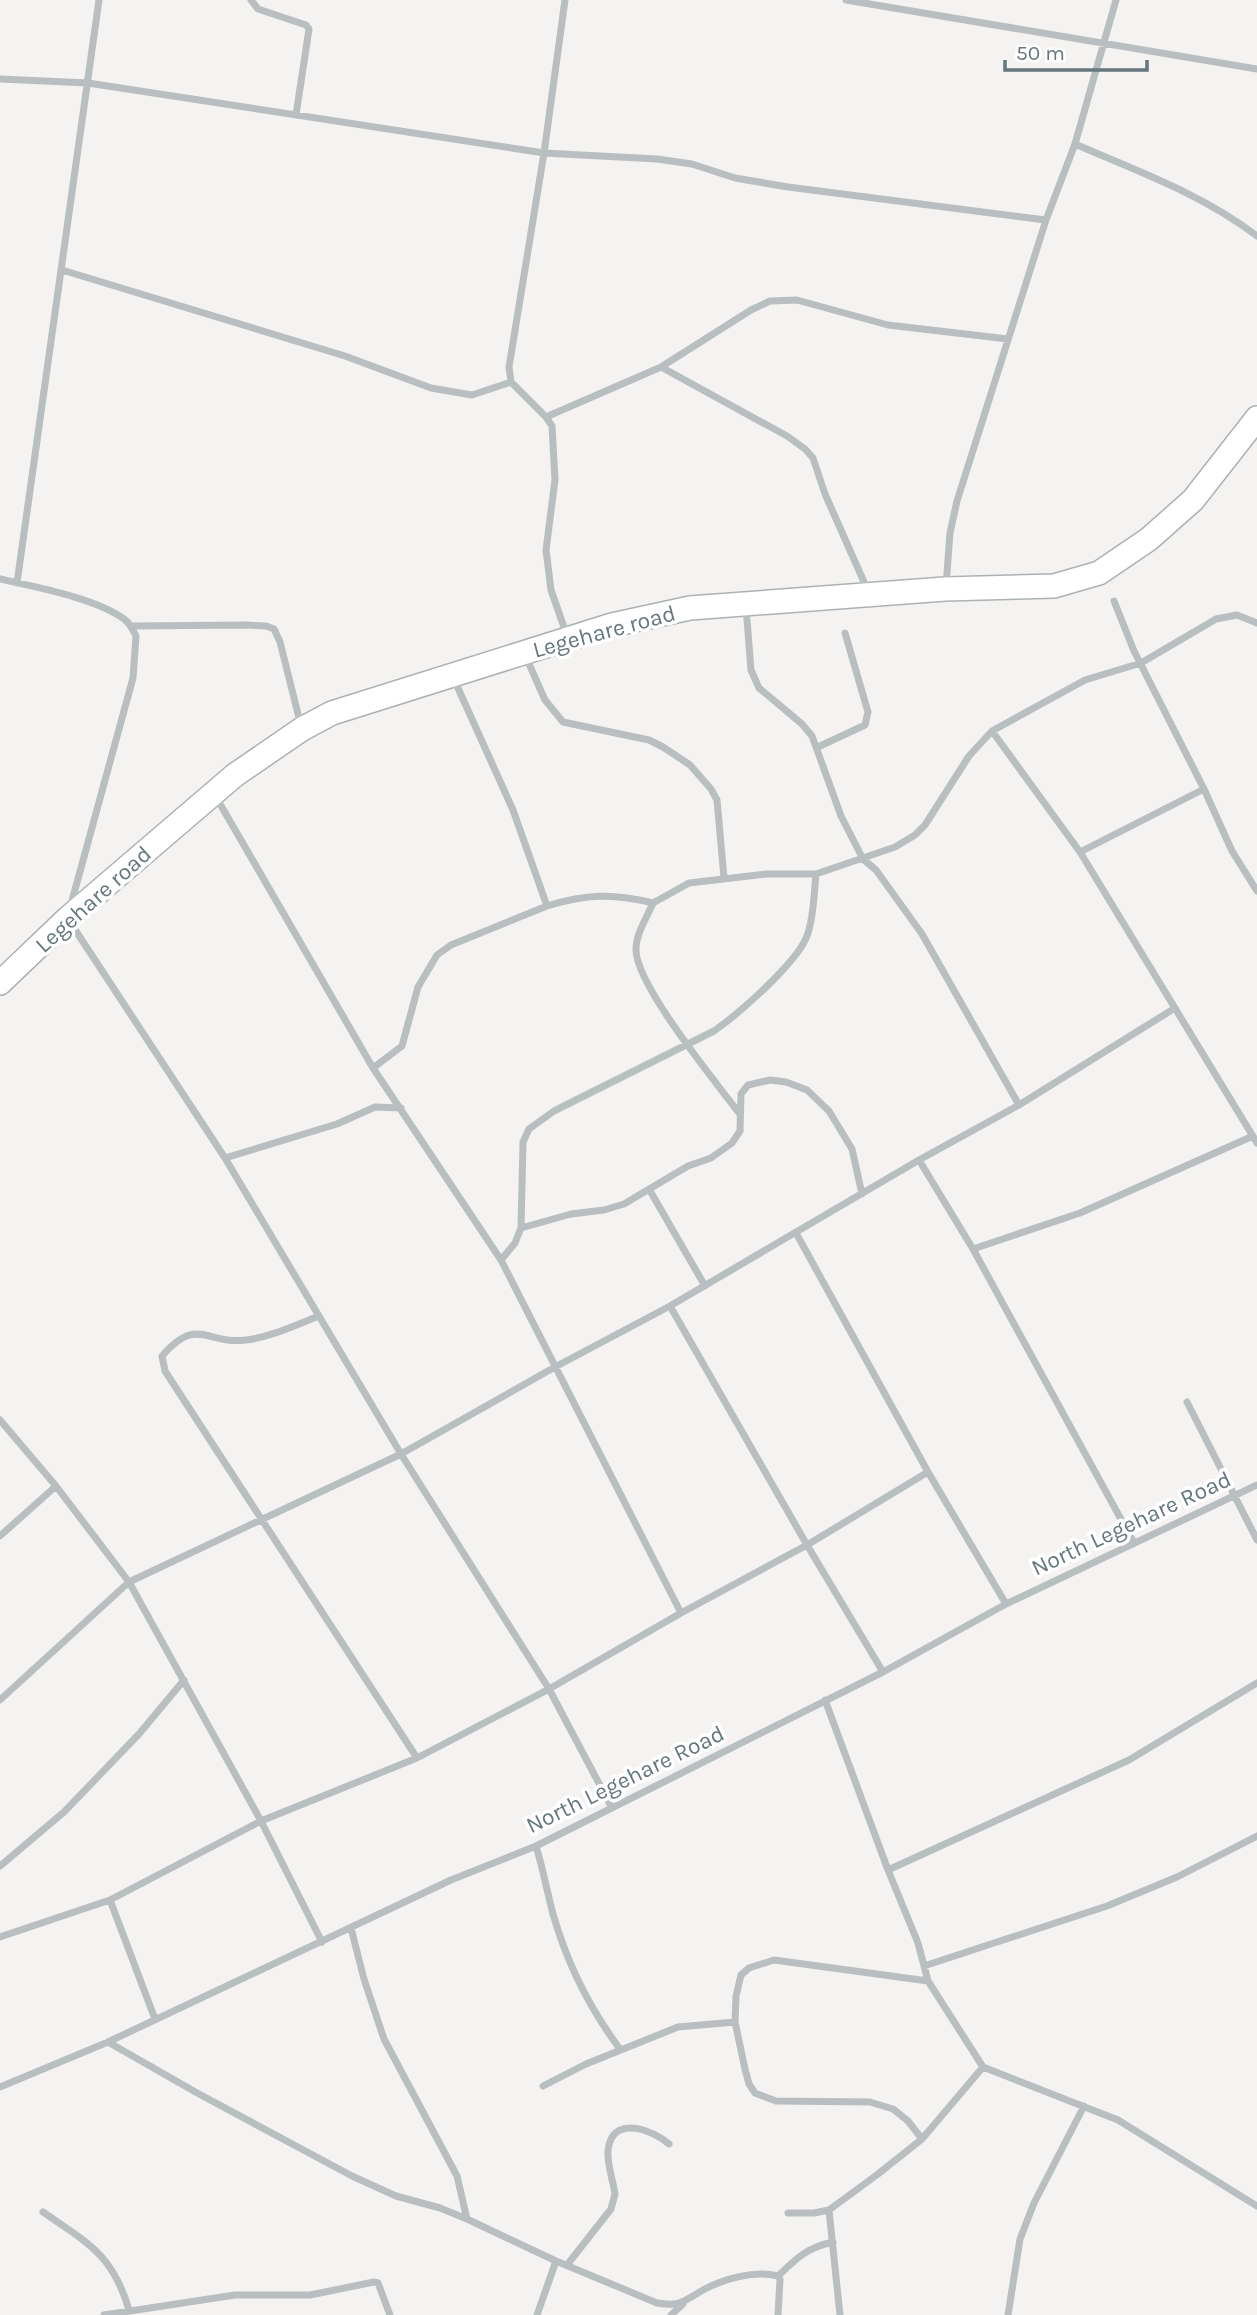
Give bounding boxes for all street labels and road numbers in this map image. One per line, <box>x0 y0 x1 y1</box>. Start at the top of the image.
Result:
street label: Legehare road <box>530 599 678 664</box>
street label: Legehare road <box>30 840 157 958</box>
street label: North Legehare Road <box>1027 1465 1235 1582</box>
street label: North Legehare Road <box>522 1720 729 1839</box>

